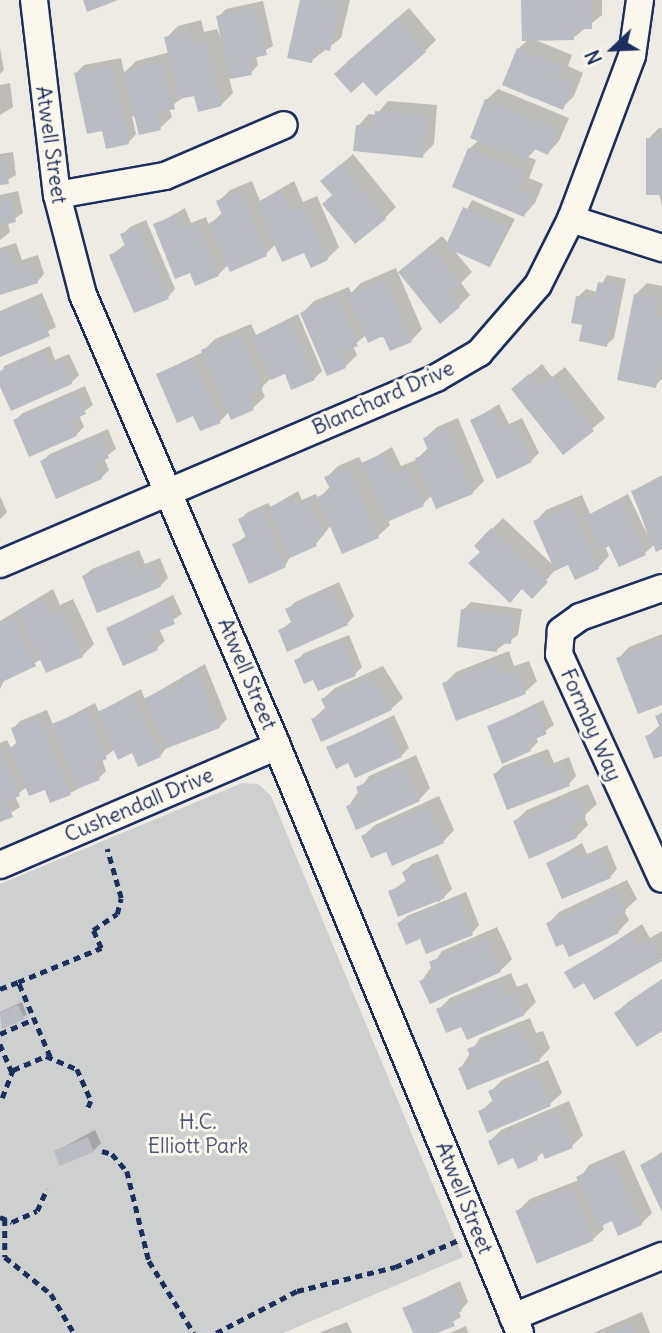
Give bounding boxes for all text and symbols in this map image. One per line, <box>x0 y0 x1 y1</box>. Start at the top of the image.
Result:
north arrow <box>578 14 648 84</box>
text: N <box>580 46 607 68</box>
street label: Atwell Street <box>30 84 72 206</box>
street label: Blanchard Drive <box>308 355 458 441</box>
street label: Atwell Street <box>212 614 282 734</box>
street label: Formby Way <box>555 665 627 785</box>
street label: Cushendall Drive <box>61 762 217 848</box>
park label: H.C. Elliott Park <box>148 1109 248 1159</box>
street label: Atwell Street <box>430 1138 498 1258</box>

